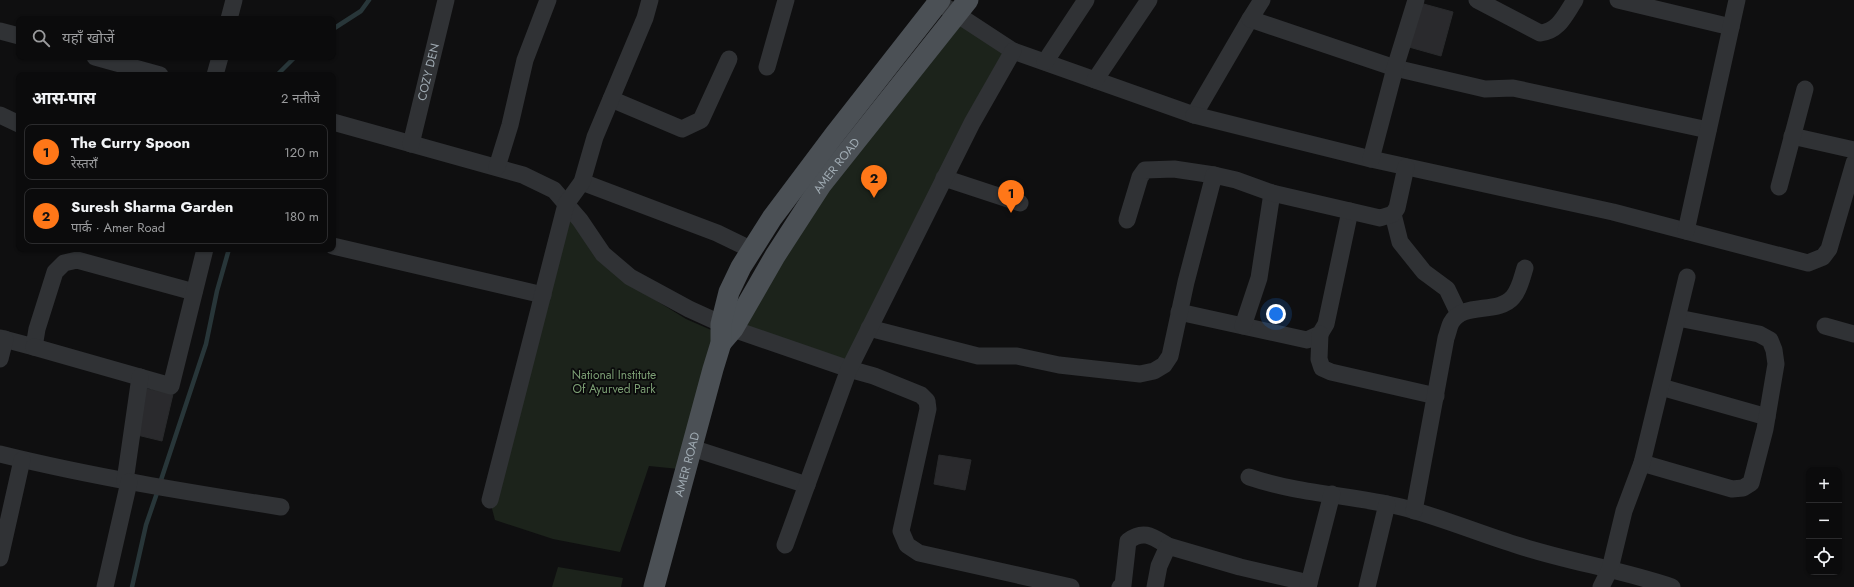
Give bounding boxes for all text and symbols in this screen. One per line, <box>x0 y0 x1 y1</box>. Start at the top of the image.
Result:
search box <box>16 16 336 60</box>
icon: search <box>30 27 52 49</box>
text: यहाँ खोजें <box>62 27 114 49</box>
street label: COZY DEN <box>413 41 444 103</box>
text: आस-पास <box>32 86 96 110</box>
text: 2 नतीजे <box>281 89 320 108</box>
text: The Curry Spoon <box>71 132 190 154</box>
street label: AMER ROAD <box>809 134 864 197</box>
text: 1 <box>43 143 49 162</box>
text: 120 m <box>284 143 319 162</box>
text: रेस्तराँ <box>71 154 97 173</box>
pin: 2 <box>861 165 887 198</box>
pin: 1 <box>998 180 1024 213</box>
text: Suresh Sharma Garden <box>71 196 233 218</box>
text: 2 <box>42 207 50 226</box>
text: 180 m <box>284 207 319 226</box>
text: पार्क · Amer Road <box>71 218 165 237</box>
your location <box>1266 304 1286 324</box>
park label: National Institute Of Ayurved Park <box>572 366 656 398</box>
street label: AMER ROAD <box>670 430 705 499</box>
map controls <box>1806 467 1842 575</box>
button: + <box>1806 467 1842 503</box>
button: − <box>1806 503 1842 539</box>
button: locate <box>1806 539 1842 575</box>

